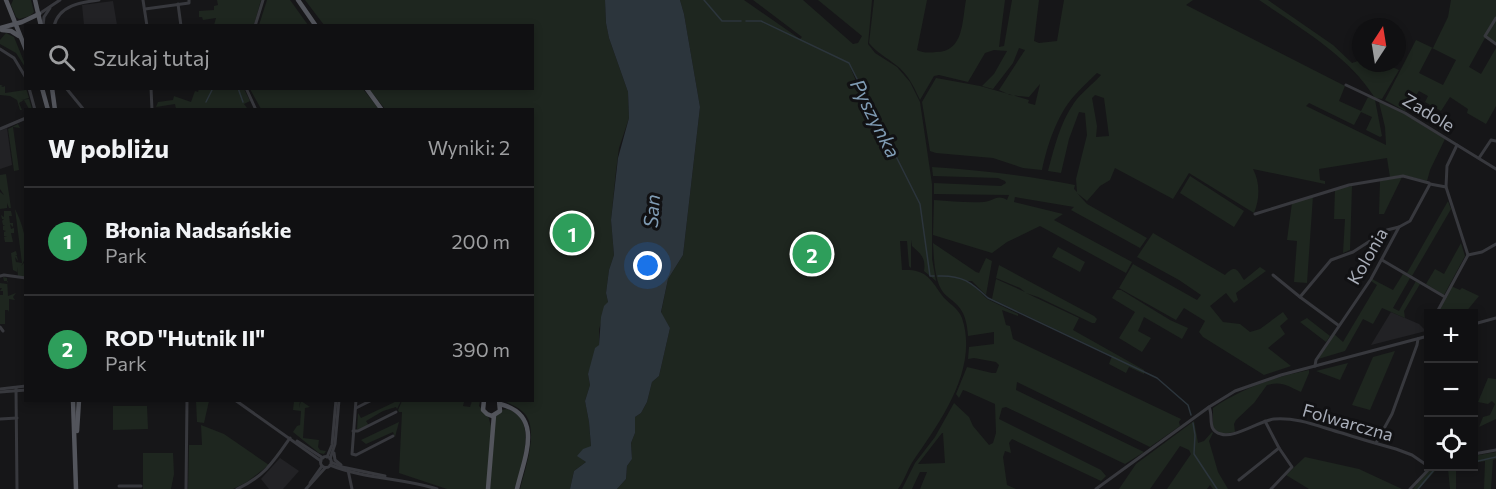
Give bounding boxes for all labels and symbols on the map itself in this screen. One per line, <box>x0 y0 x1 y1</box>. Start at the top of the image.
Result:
north arrow <box>1352 18 1406 72</box>
water label: Pyszynka <box>846 75 906 161</box>
street label: Zadole <box>1399 88 1459 136</box>
water label: San <box>638 193 664 229</box>
pin: 1 <box>552 210 592 256</box>
street label: Kolonia <box>1342 224 1392 288</box>
pin: 2 <box>792 232 832 276</box>
your location <box>633 251 662 280</box>
street label: Folwarczna <box>1300 399 1396 445</box>

